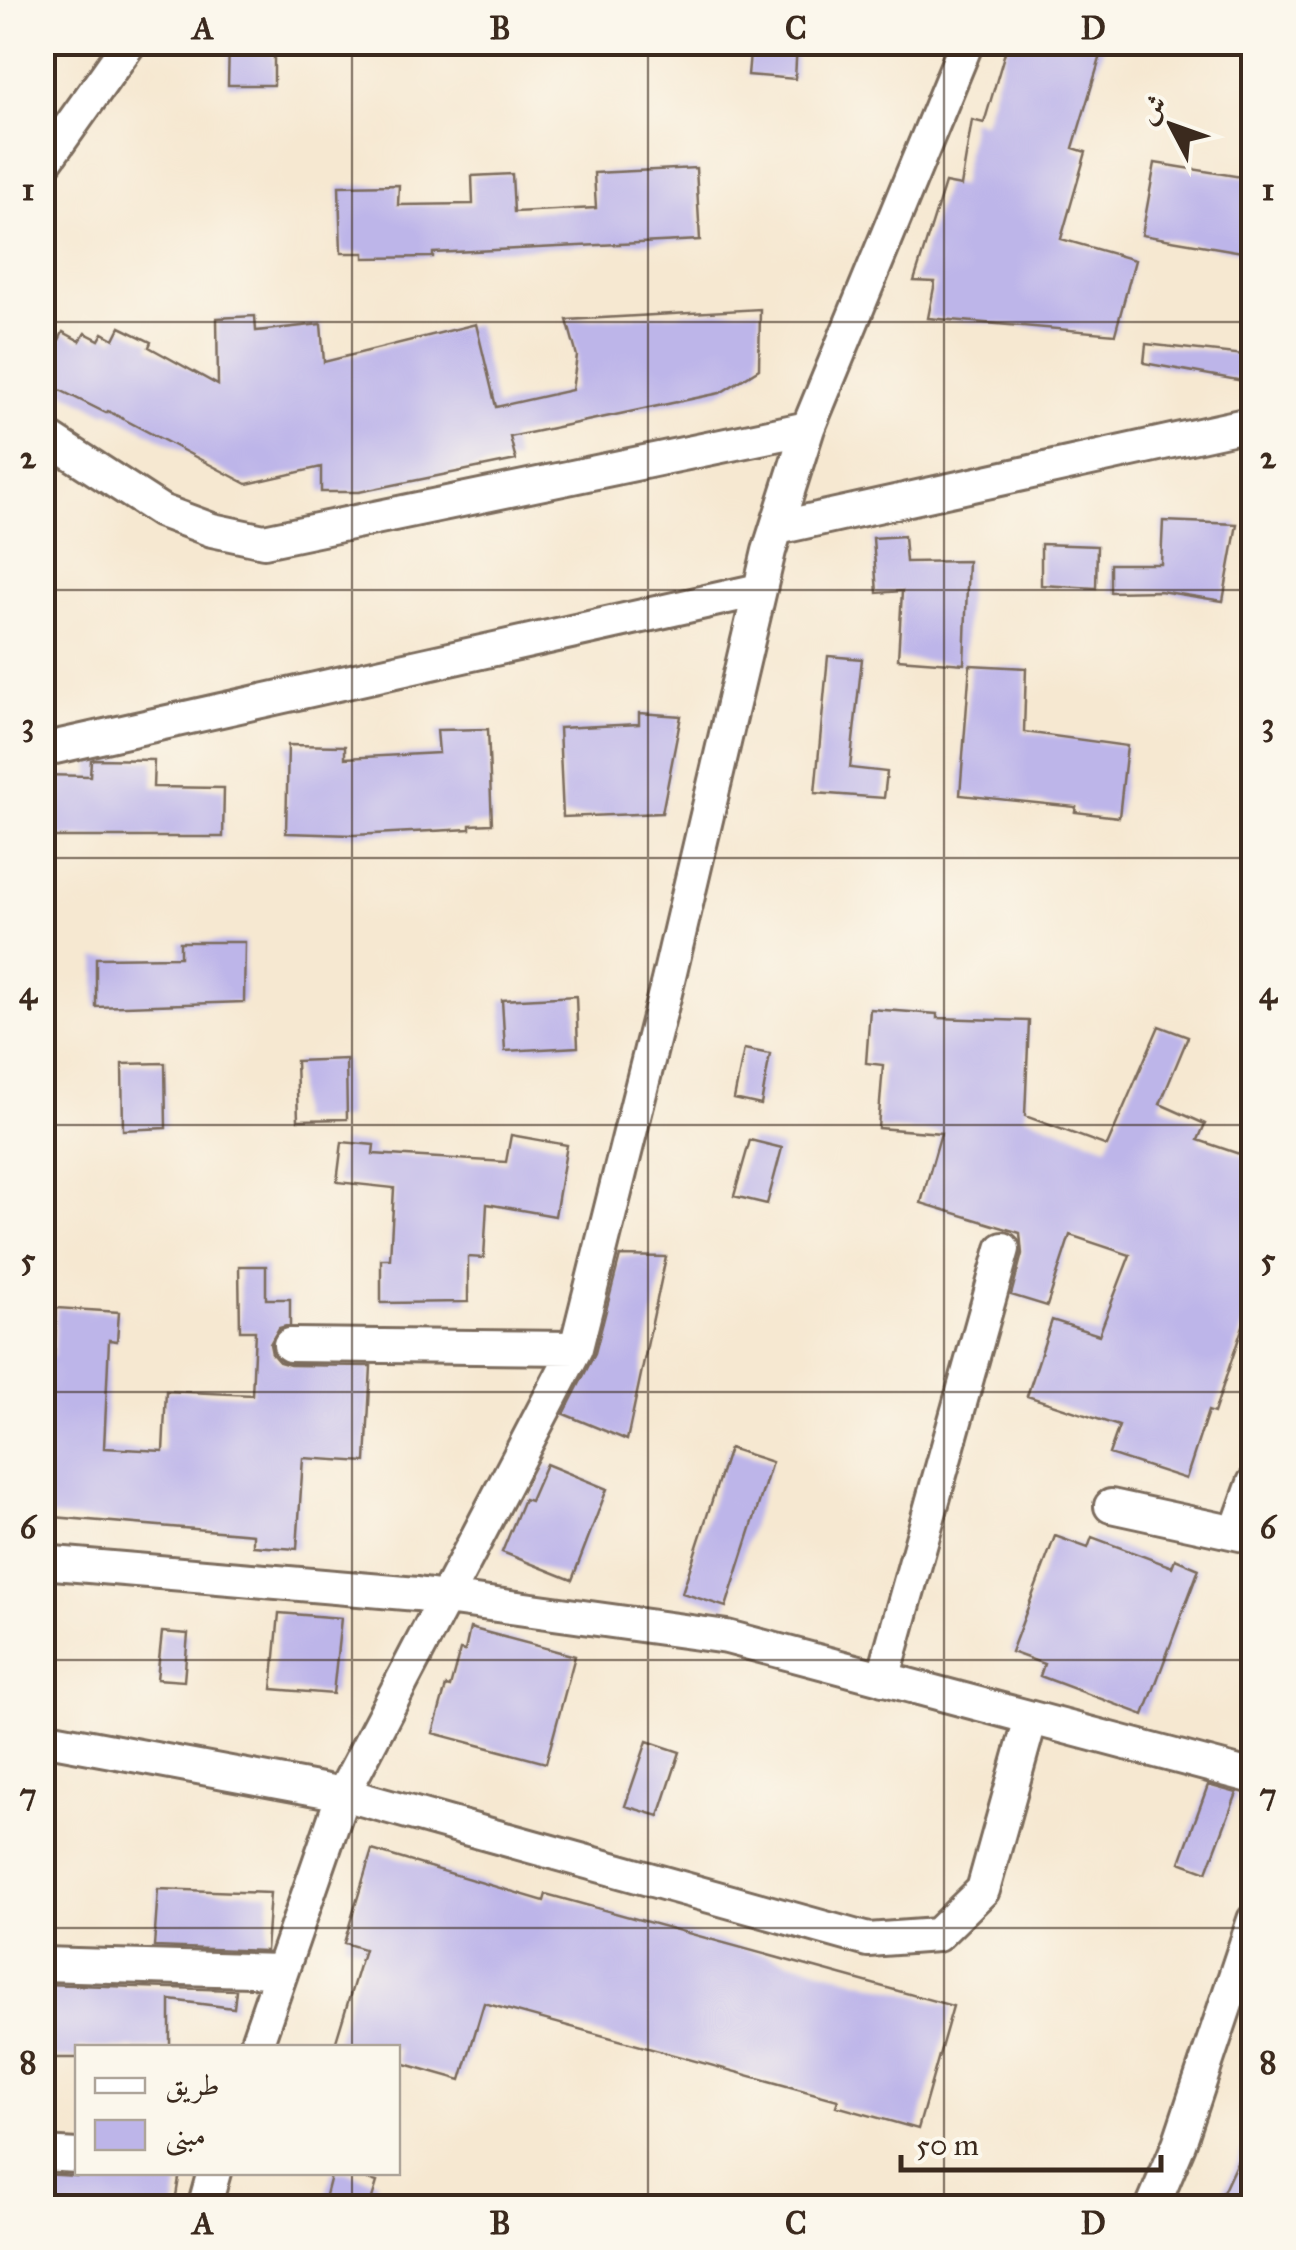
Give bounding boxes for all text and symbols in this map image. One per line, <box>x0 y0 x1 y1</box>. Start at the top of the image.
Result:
text: A <box>190 9 214 48</box>
text: B <box>489 9 511 48</box>
text: C <box>785 9 807 48</box>
text: D <box>1080 9 1106 48</box>
north arrow <box>1121 75 1221 175</box>
text: ش <box>1130 87 1175 131</box>
text: 1 <box>22 170 35 209</box>
text: 1 <box>1262 170 1275 209</box>
text: 2 <box>20 438 37 477</box>
text: 2 <box>1260 438 1277 477</box>
text: 3 <box>22 705 34 744</box>
text: 3 <box>1262 705 1274 744</box>
text: 4 <box>19 973 38 1012</box>
text: 4 <box>1259 973 1278 1012</box>
text: 5 <box>21 1240 36 1279</box>
text: 5 <box>1261 1240 1276 1279</box>
text: 6 <box>20 1508 38 1547</box>
text: 6 <box>1260 1508 1278 1547</box>
text: 7 <box>19 1775 37 1814</box>
text: 7 <box>1259 1775 1277 1814</box>
text: 8 <box>19 2043 37 2082</box>
text: 8 <box>1259 2043 1277 2082</box>
legend <box>75 2045 400 2175</box>
text: طريق <box>165 2067 220 2104</box>
scale bar <box>901 2110 1161 2172</box>
text: مبنى <box>165 2117 206 2157</box>
text: 50 m <box>916 2127 979 2163</box>
text: A <box>190 2204 214 2243</box>
text: B <box>489 2204 511 2243</box>
text: C <box>785 2204 807 2243</box>
text: D <box>1080 2204 1106 2243</box>

